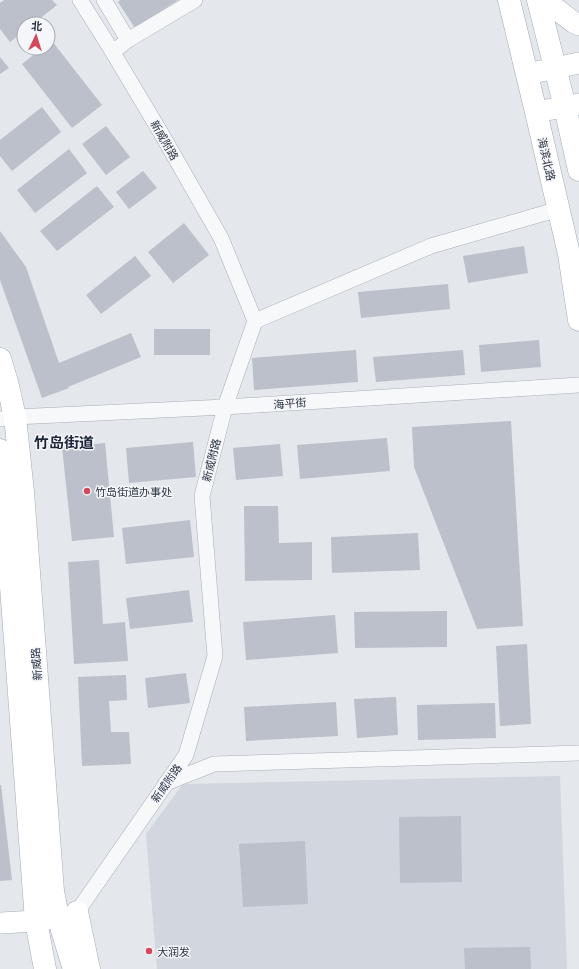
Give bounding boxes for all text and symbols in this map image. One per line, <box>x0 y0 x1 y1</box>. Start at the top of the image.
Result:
north arrow <box>16 16 56 56</box>
text: 北 <box>31 19 43 32</box>
street label: 新威附路 <box>148 118 182 162</box>
street label: 海滨北路 <box>536 136 558 182</box>
street label: 海平街 <box>273 395 307 411</box>
district label: 竹岛街道 <box>34 433 94 451</box>
street label: 新威附路 <box>199 437 223 483</box>
place label: 竹岛街道办事处 <box>95 485 172 498</box>
marker: 竹岛街道办事处 <box>82 486 92 496</box>
street label: 新威路 <box>28 647 44 681</box>
street label: 新威附路 <box>148 761 184 805</box>
place label: 大润发 <box>157 945 190 958</box>
marker: 大润发 <box>144 946 154 956</box>

